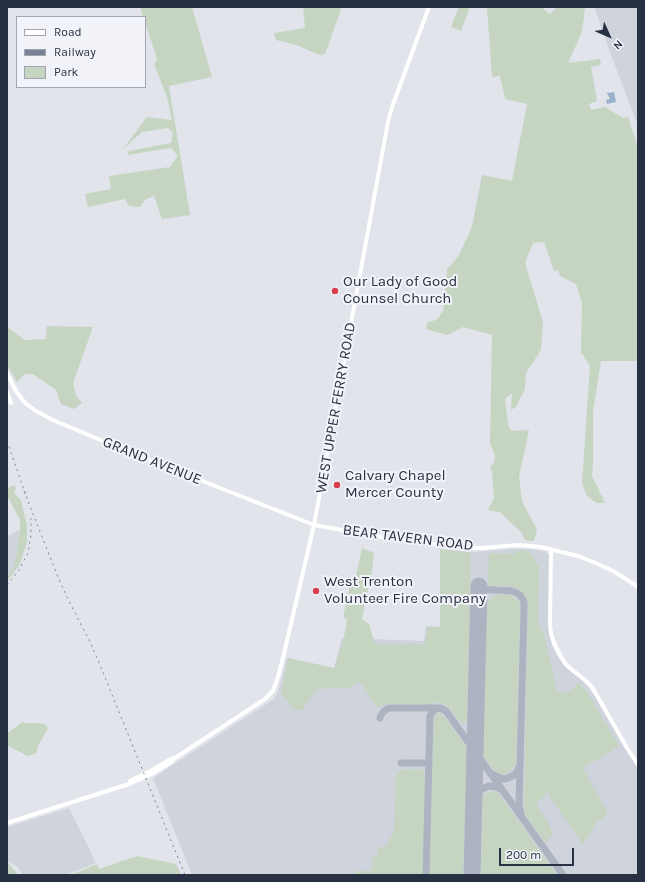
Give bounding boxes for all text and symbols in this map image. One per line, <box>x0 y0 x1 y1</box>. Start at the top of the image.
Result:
legend <box>16 16 146 88</box>
north arrow <box>589 16 629 56</box>
text: Road <box>54 25 82 39</box>
text: N <box>610 37 625 52</box>
text: Railway <box>54 45 96 59</box>
text: Park <box>54 65 78 79</box>
place label: Our Lady of Good Counsel Church <box>343 273 457 308</box>
marker: Our Lady of Good Counsel Church <box>330 286 340 296</box>
street label: WEST UPPER FERRY ROAD <box>312 321 360 495</box>
street label: GRAND AVENUE <box>100 433 204 489</box>
place label: Calvary Chapel Mercer County <box>345 467 446 502</box>
marker: Calvary Chapel Mercer County <box>332 480 342 490</box>
street label: BEAR TAVERN ROAD <box>342 521 474 555</box>
place label: West Trenton Volunteer Fire Company <box>324 573 486 608</box>
marker: West Trenton Volunteer Fire Company <box>311 586 321 596</box>
scale bar <box>501 840 576 866</box>
text: 200 m <box>506 848 541 862</box>

